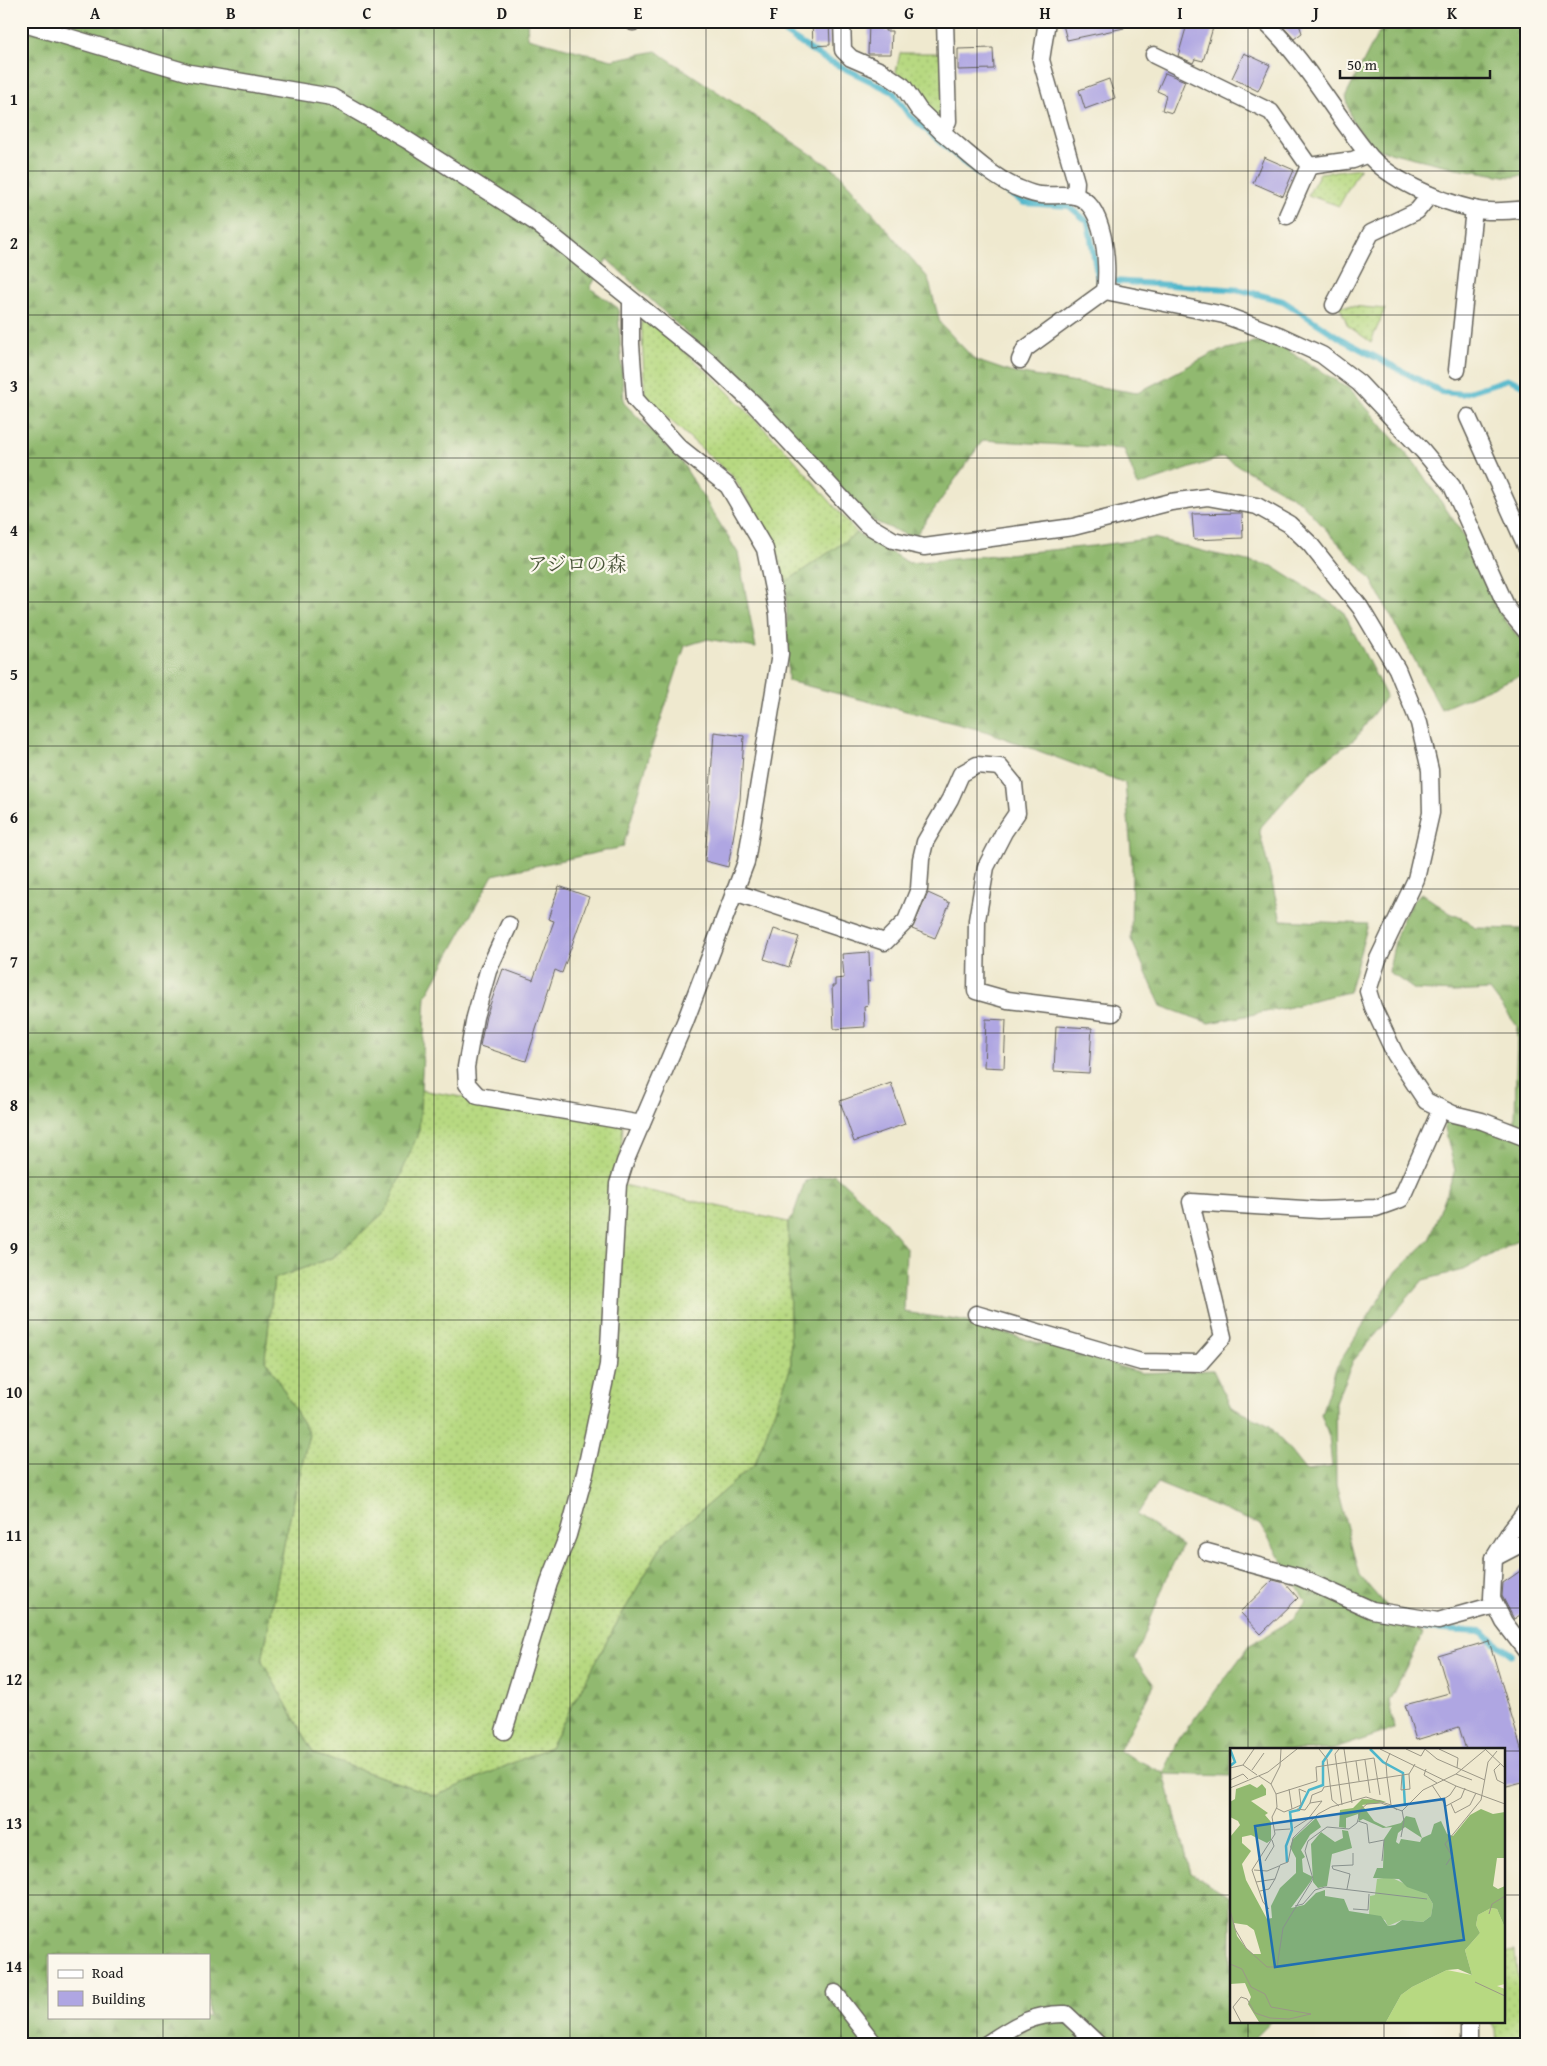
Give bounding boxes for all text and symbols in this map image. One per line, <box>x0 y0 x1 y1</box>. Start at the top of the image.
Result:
text: A <box>90 1 101 25</box>
text: B <box>226 1 236 25</box>
text: C <box>362 1 372 25</box>
text: D <box>497 1 507 25</box>
text: E <box>634 1 643 25</box>
text: F <box>770 1 778 25</box>
text: G <box>904 1 914 25</box>
text: H <box>1039 1 1051 25</box>
text: I <box>1177 1 1183 25</box>
text: J <box>1310 1 1319 25</box>
text: K <box>1447 1 1458 25</box>
scale bar <box>1340 48 1490 80</box>
text: 50 m <box>1347 54 1378 75</box>
text: 1 <box>10 87 18 111</box>
text: 2 <box>10 231 18 255</box>
text: 3 <box>10 374 18 398</box>
text: 4 <box>10 518 18 542</box>
park label: アジロの森 <box>527 549 627 578</box>
text: 5 <box>10 662 18 686</box>
text: 6 <box>10 805 18 829</box>
text: 7 <box>10 949 18 973</box>
text: 8 <box>10 1093 18 1117</box>
text: 9 <box>10 1236 18 1260</box>
text: 10 <box>6 1380 22 1404</box>
text: 11 <box>6 1523 22 1547</box>
text: 12 <box>6 1667 22 1691</box>
inset map <box>1230 1748 1504 2024</box>
text: 13 <box>6 1811 22 1835</box>
text: 14 <box>6 1954 22 1978</box>
legend <box>48 1954 210 2018</box>
text: Road <box>92 1962 123 1983</box>
text: Building <box>92 1988 146 2009</box>

